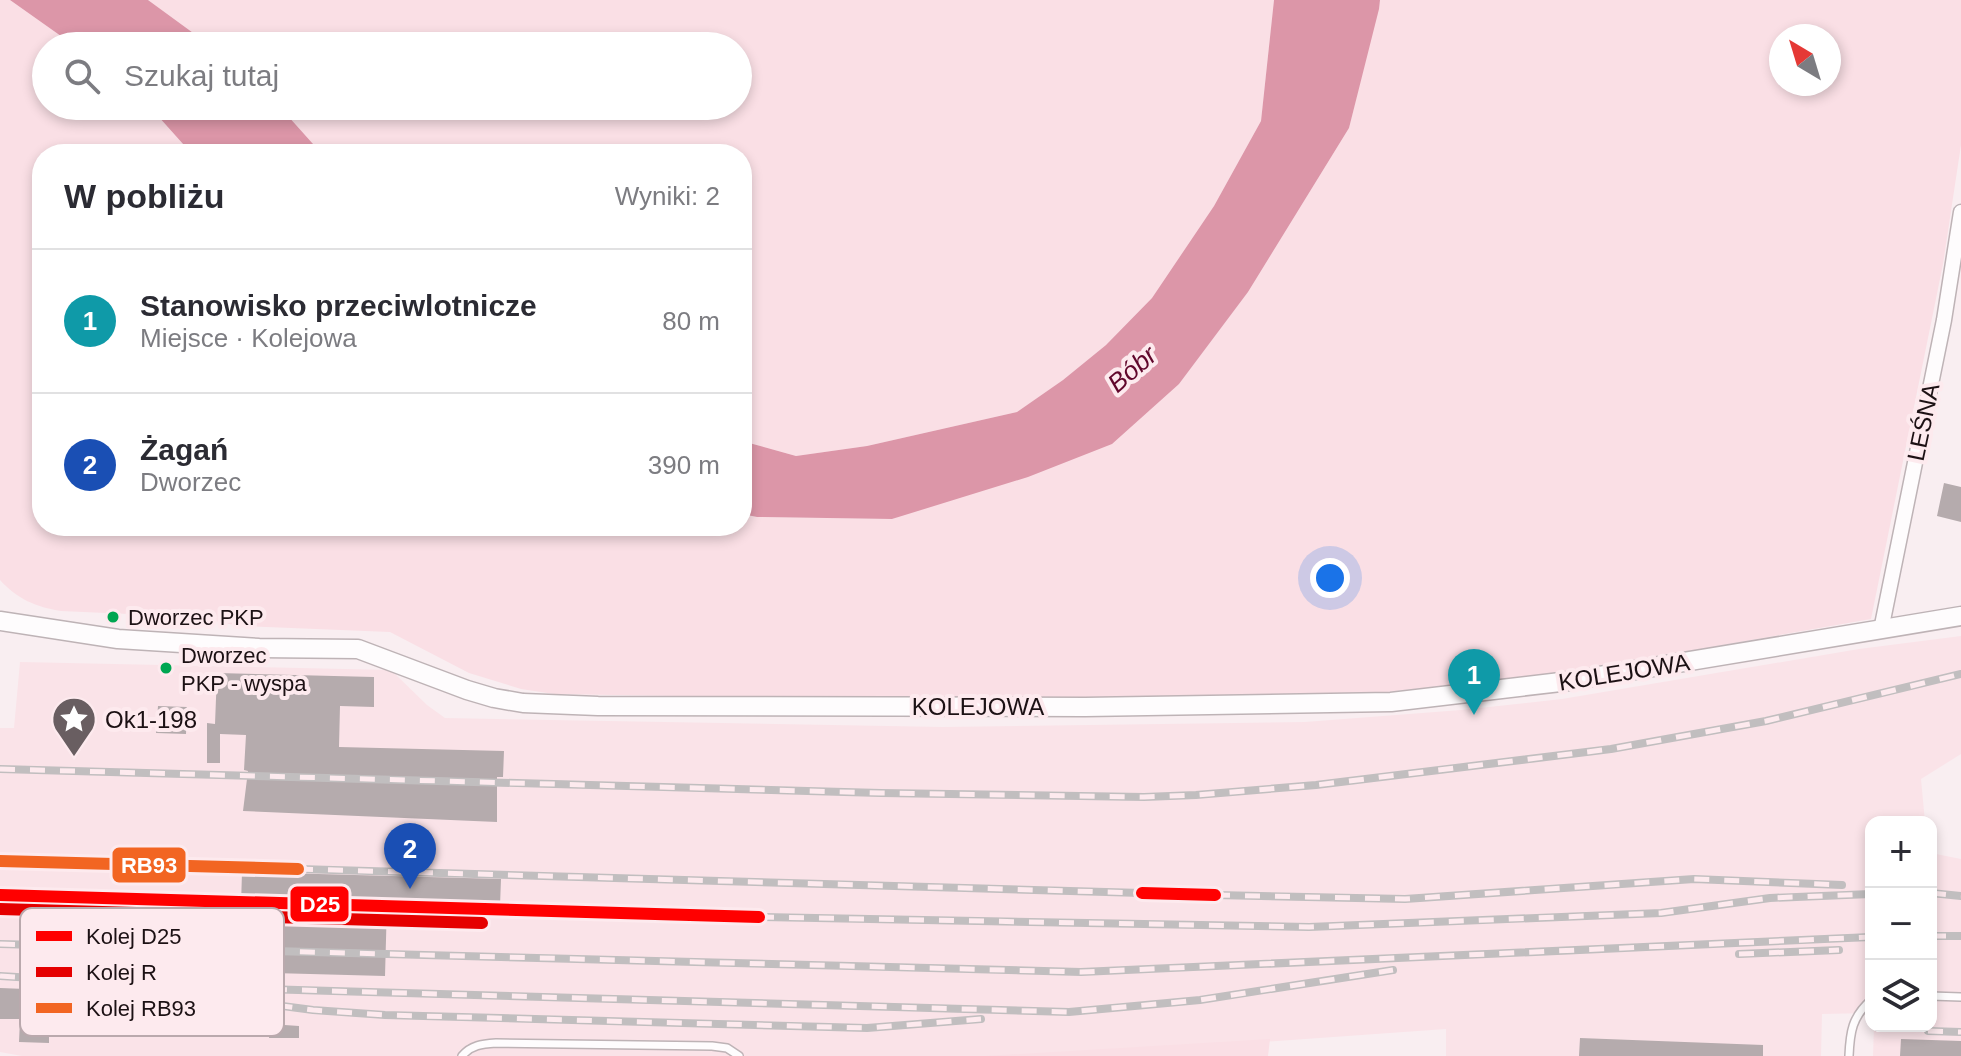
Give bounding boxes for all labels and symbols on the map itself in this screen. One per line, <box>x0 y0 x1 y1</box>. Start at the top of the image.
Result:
north arrow <box>1769 24 1841 96</box>
water label: Bóbr <box>1101 339 1164 398</box>
street label: LEŚNA <box>1902 381 1944 463</box>
your location <box>1310 558 1350 598</box>
place label: Dworzec PKP <box>128 605 264 630</box>
marker: Dworzec PKP <box>105 609 121 625</box>
place label: Dworzec PKP - wyspa <box>181 643 307 696</box>
street label: KOLEJOWA <box>1556 648 1692 696</box>
pin: 1 <box>1448 649 1500 715</box>
marker: Dworzec PKP - wyspa <box>158 660 174 676</box>
street label: KOLEJOWA <box>912 693 1044 720</box>
place icon: Ok1-198 <box>50 695 98 758</box>
place label: Ok1-198 <box>105 706 197 733</box>
pin: 2 <box>384 823 436 889</box>
line badge: RB93 <box>111 846 187 884</box>
text: RB93 <box>121 853 177 878</box>
line badge: D25 <box>289 885 350 923</box>
text: D25 <box>300 892 340 917</box>
legend <box>20 908 284 1036</box>
text: Kolej D25 <box>86 924 181 949</box>
text: Kolej R <box>86 960 157 985</box>
text: Kolej RB93 <box>86 996 196 1021</box>

